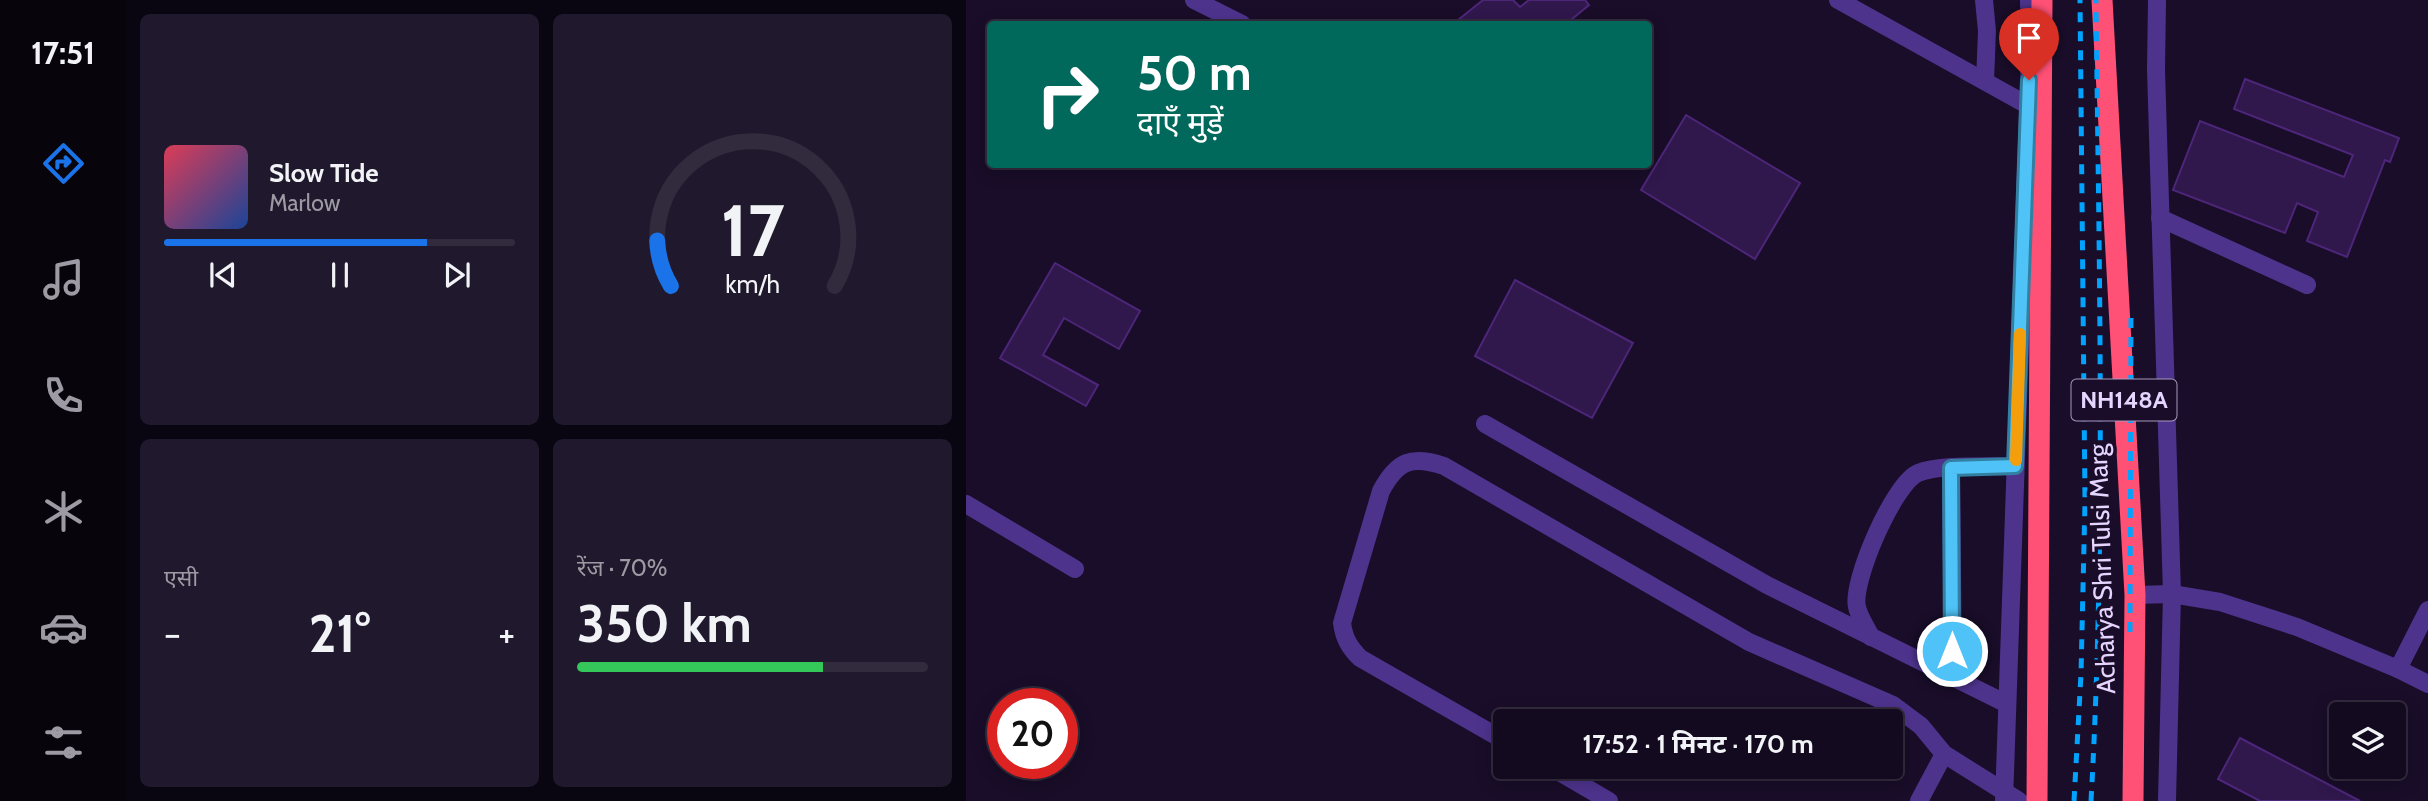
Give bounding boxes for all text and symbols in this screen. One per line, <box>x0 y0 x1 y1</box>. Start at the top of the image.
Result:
pin <box>1999 8 2059 80</box>
icon: arrive <box>2010 19 2048 57</box>
text: 17:51 <box>31 33 95 72</box>
text: 50 m <box>1137 43 1252 102</box>
icon: right <box>1022 49 1113 140</box>
text: दाएँ मुड़ें <box>1137 103 1223 142</box>
icon: directions <box>39 139 88 188</box>
text: Slow Tide <box>269 157 379 189</box>
text: 17 <box>721 186 785 274</box>
text: Marlow <box>269 189 340 217</box>
icon: music <box>39 255 88 304</box>
icon: previous <box>204 256 242 294</box>
icon: pause <box>321 256 359 294</box>
icon: next <box>438 256 476 294</box>
text: km/h <box>725 269 780 299</box>
icon: phone <box>39 371 88 420</box>
road number: NH148A <box>2072 380 2176 421</box>
street label: Acharya Shri Tulsi Marg <box>2082 442 2122 695</box>
icon: climate <box>39 487 88 536</box>
text: रेंज · 70% <box>577 554 667 582</box>
text: एसी <box>164 564 198 592</box>
text: 350 km <box>577 592 752 655</box>
text: 21° <box>309 602 370 665</box>
icon: car <box>39 603 88 652</box>
text: − <box>164 610 181 657</box>
text: + <box>498 610 515 657</box>
position arrow <box>1915 614 1989 688</box>
speed limit sign: 20 <box>987 688 1078 779</box>
map controls <box>2329 702 2406 779</box>
button: layers <box>2329 702 2406 779</box>
icon: filters <box>39 718 88 767</box>
text: 17:52 · 1 मिनट · 170 m <box>1582 728 1814 760</box>

